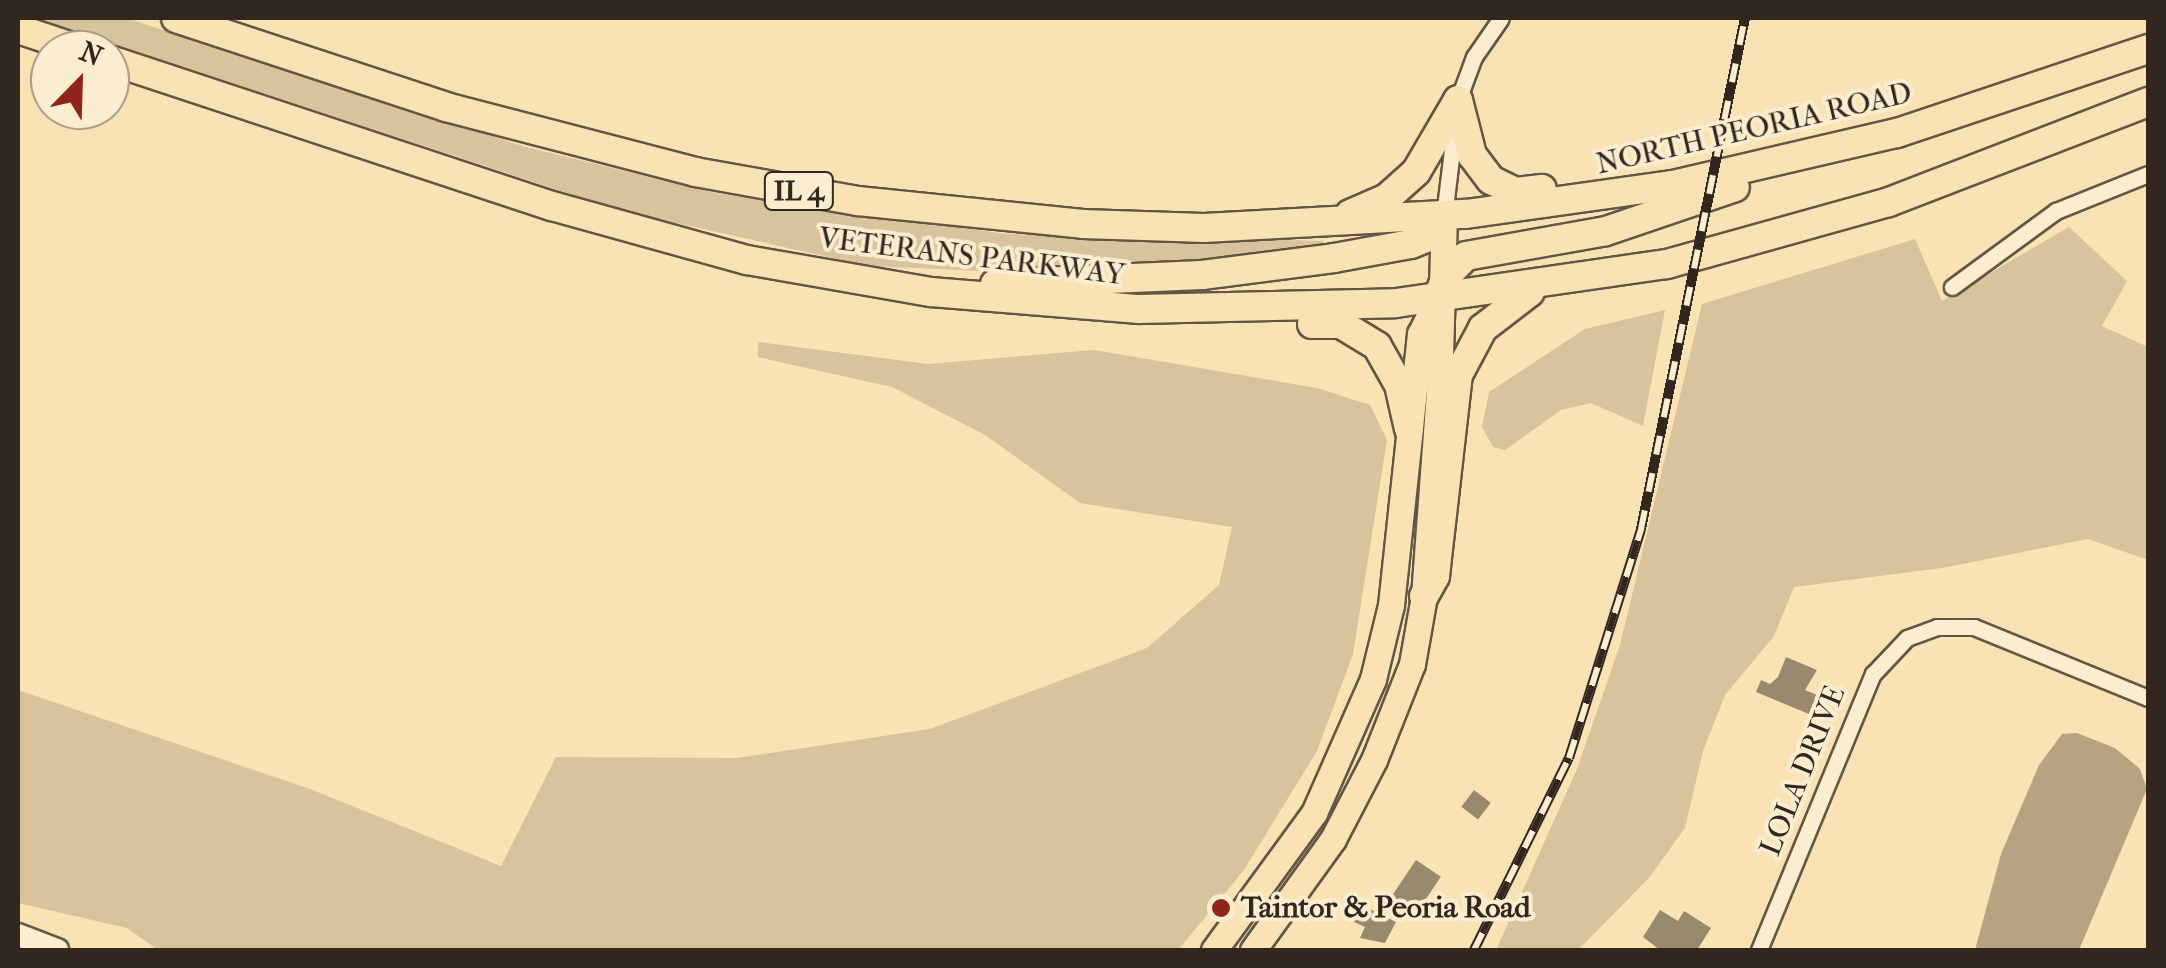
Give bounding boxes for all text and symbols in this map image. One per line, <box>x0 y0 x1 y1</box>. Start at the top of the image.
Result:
north arrow <box>30 30 130 130</box>
text: N <box>75 34 107 73</box>
street label: NORTH PEORIA ROAD <box>1593 75 1915 183</box>
road number: IL 4 <box>762 168 836 214</box>
street label: VETERANS PARKWAY <box>817 220 1127 294</box>
street label: LOLA DRIVE <box>1753 681 1853 861</box>
place label: Taintor & Peoria Road <box>1241 890 1531 926</box>
marker: Taintor & Peoria Road <box>1210 897 1232 919</box>

